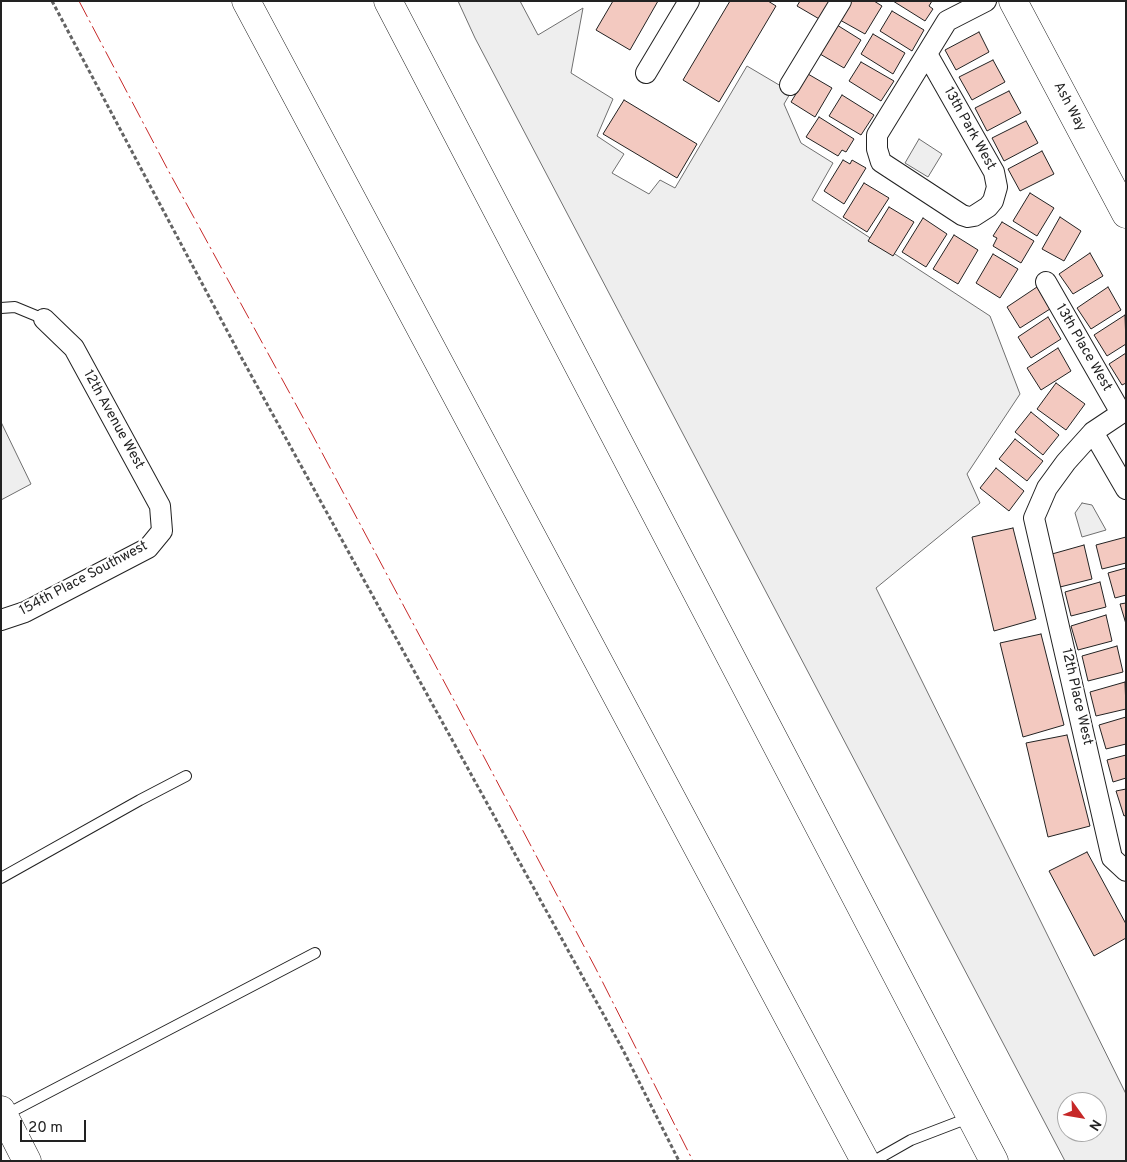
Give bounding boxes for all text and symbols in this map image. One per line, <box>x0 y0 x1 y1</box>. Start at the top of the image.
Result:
street label: Ash Way <box>1049 80 1089 134</box>
street label: 13th Park West <box>939 85 999 173</box>
street label: 13th Place West <box>1051 301 1115 395</box>
street label: 12th Avenue West <box>79 368 147 472</box>
street label: 154th Place Southwest <box>17 538 151 620</box>
street label: 12th Place West <box>1057 647 1095 747</box>
north arrow <box>1057 1092 1107 1142</box>
scale bar <box>22 1110 89 1142</box>
text: N <box>1084 1116 1104 1133</box>
text: 20 m <box>28 1119 63 1138</box>

